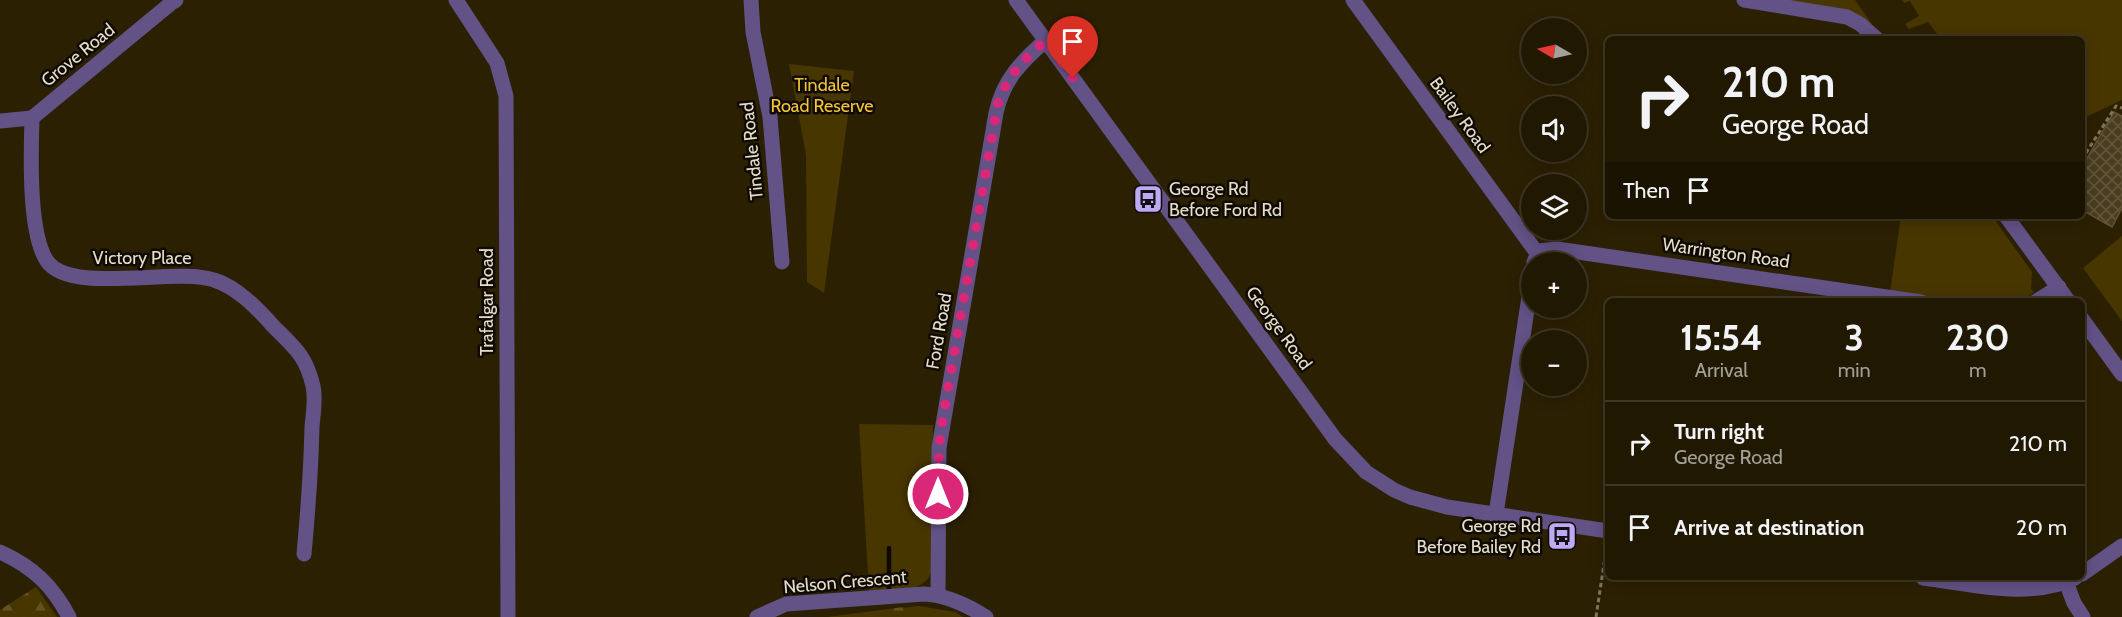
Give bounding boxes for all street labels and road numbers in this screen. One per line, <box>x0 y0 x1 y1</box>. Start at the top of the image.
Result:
street label: Grove Road <box>37 19 119 91</box>
street label: Bailey Road <box>1425 73 1495 157</box>
street label: Tindale Road <box>736 101 768 201</box>
street label: Warrington Road <box>1661 233 1791 273</box>
street label: Victory Place <box>93 247 191 269</box>
street label: Trafalgar Road <box>476 248 498 356</box>
street label: George Road <box>1241 282 1317 374</box>
street label: Ford Road <box>921 291 957 371</box>
street label: Nelson Crescent <box>782 566 908 598</box>

